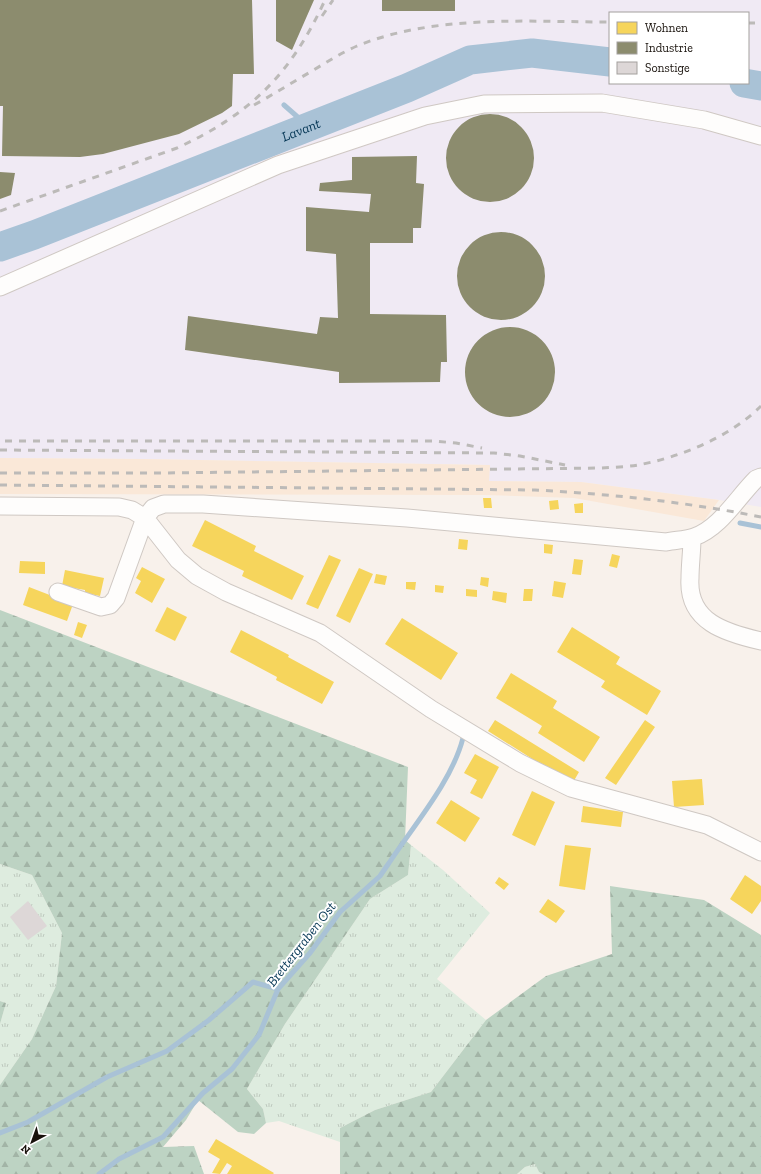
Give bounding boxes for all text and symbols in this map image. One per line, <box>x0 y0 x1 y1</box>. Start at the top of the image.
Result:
legend <box>609 12 749 84</box>
text: Wohnen <box>645 21 688 35</box>
text: Industrie <box>645 41 693 55</box>
text: Sonstige <box>645 61 690 75</box>
water label: Lavant <box>279 115 323 146</box>
water label: Brettergraben Ost <box>263 899 340 990</box>
north arrow <box>12 1122 52 1162</box>
text: N <box>18 1141 33 1157</box>

